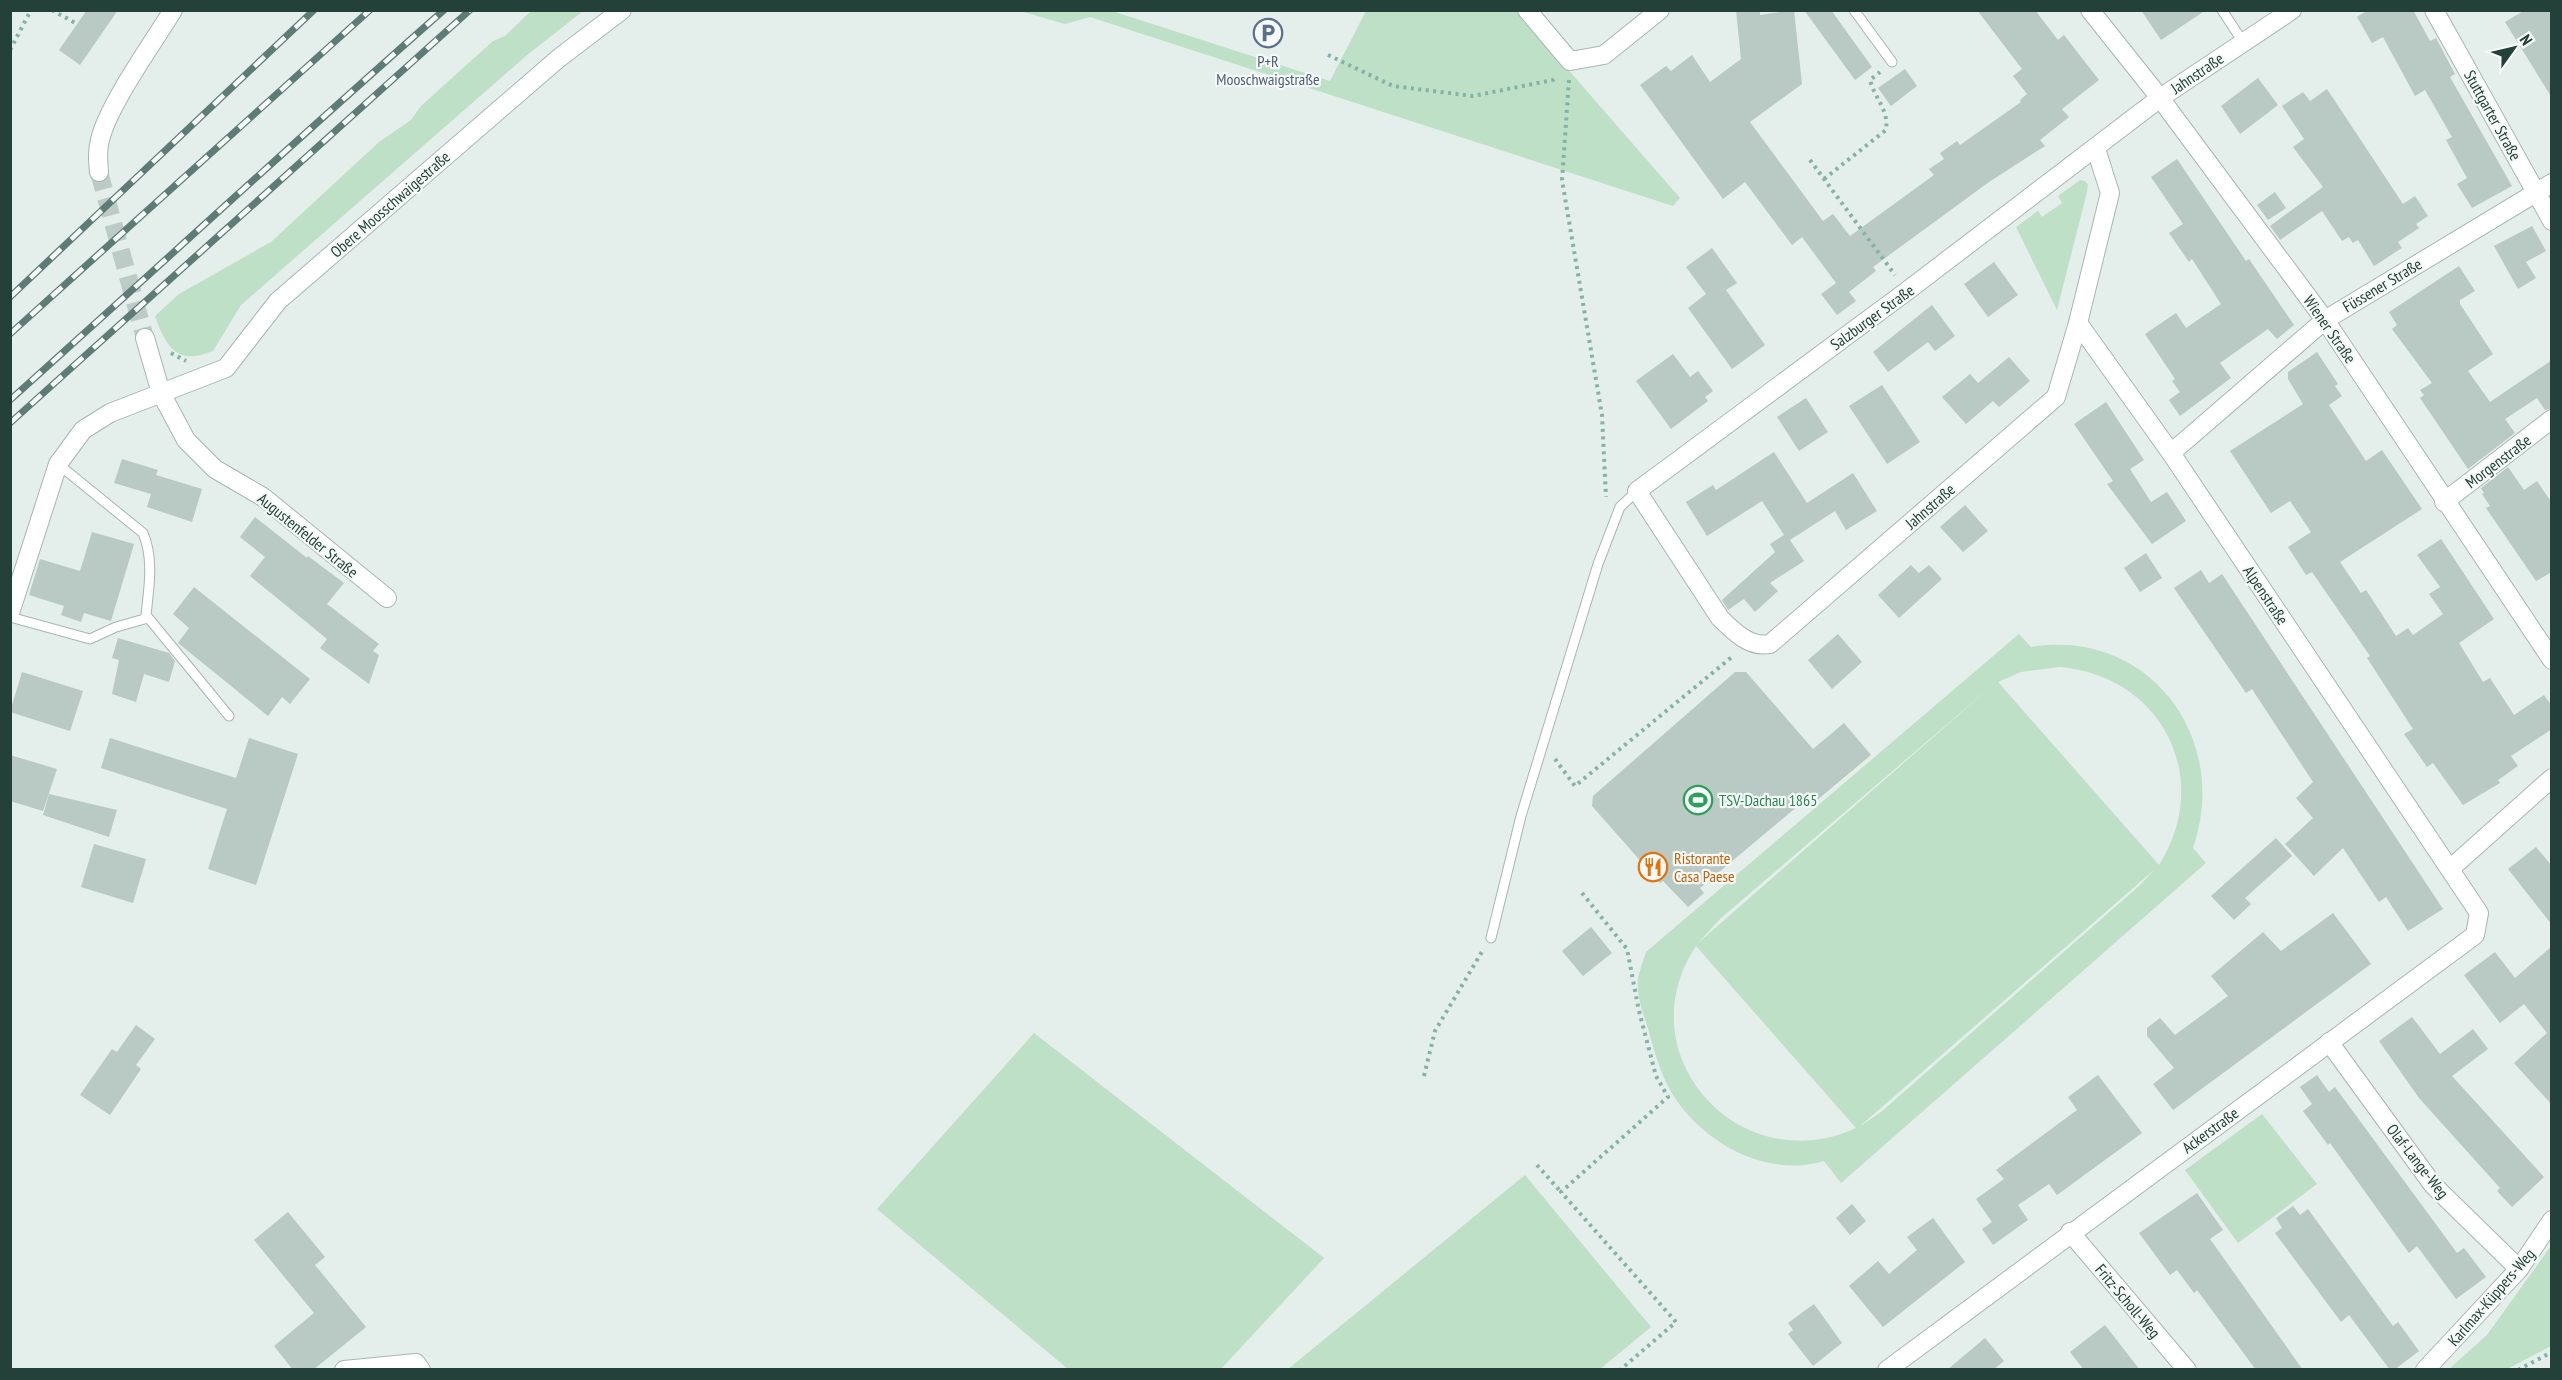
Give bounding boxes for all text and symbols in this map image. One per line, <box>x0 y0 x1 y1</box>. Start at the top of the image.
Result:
parking icon: P+R Mooschwaigstraße <box>1252 17 1284 49</box>
north arrow <box>2484 18 2544 78</box>
text: N <box>2516 30 2537 49</box>
street label: Jahnstraße <box>2166 48 2227 98</box>
place label: P+R Mooschwaigstraße <box>1216 51 1320 89</box>
street label: Stuttgarter Straße <box>2460 66 2526 164</box>
street label: Obere Moosschwaigestraße <box>326 147 454 261</box>
street label: Füssener Straße <box>2339 254 2425 316</box>
street label: Salzburger Straße <box>1826 280 1918 354</box>
street label: Wiener Straße <box>2299 291 2361 367</box>
street label: Morgenstraße <box>2461 430 2535 492</box>
street label: Jahnstraße <box>1900 479 1959 534</box>
street label: Augustenfelder Straße <box>254 488 362 582</box>
street label: Alpenstraße <box>2239 562 2293 628</box>
sports icon: TSV-Dachau 1865 <box>1682 784 1714 816</box>
place label: TSV-Dachau 1865 <box>1719 790 1817 810</box>
place label: Ristorante Casa Paese <box>1674 848 1735 886</box>
restaurant icon: Ristorante Casa Paese <box>1637 851 1669 883</box>
street label: Ackerstraße <box>2178 1103 2242 1157</box>
street label: Olaf-Lange-Weg <box>2383 1120 2453 1202</box>
street label: Karlmax-Küppers-Weg <box>2443 1244 2539 1350</box>
street label: Fritz-Scholl-Weg <box>2091 1260 2165 1342</box>

